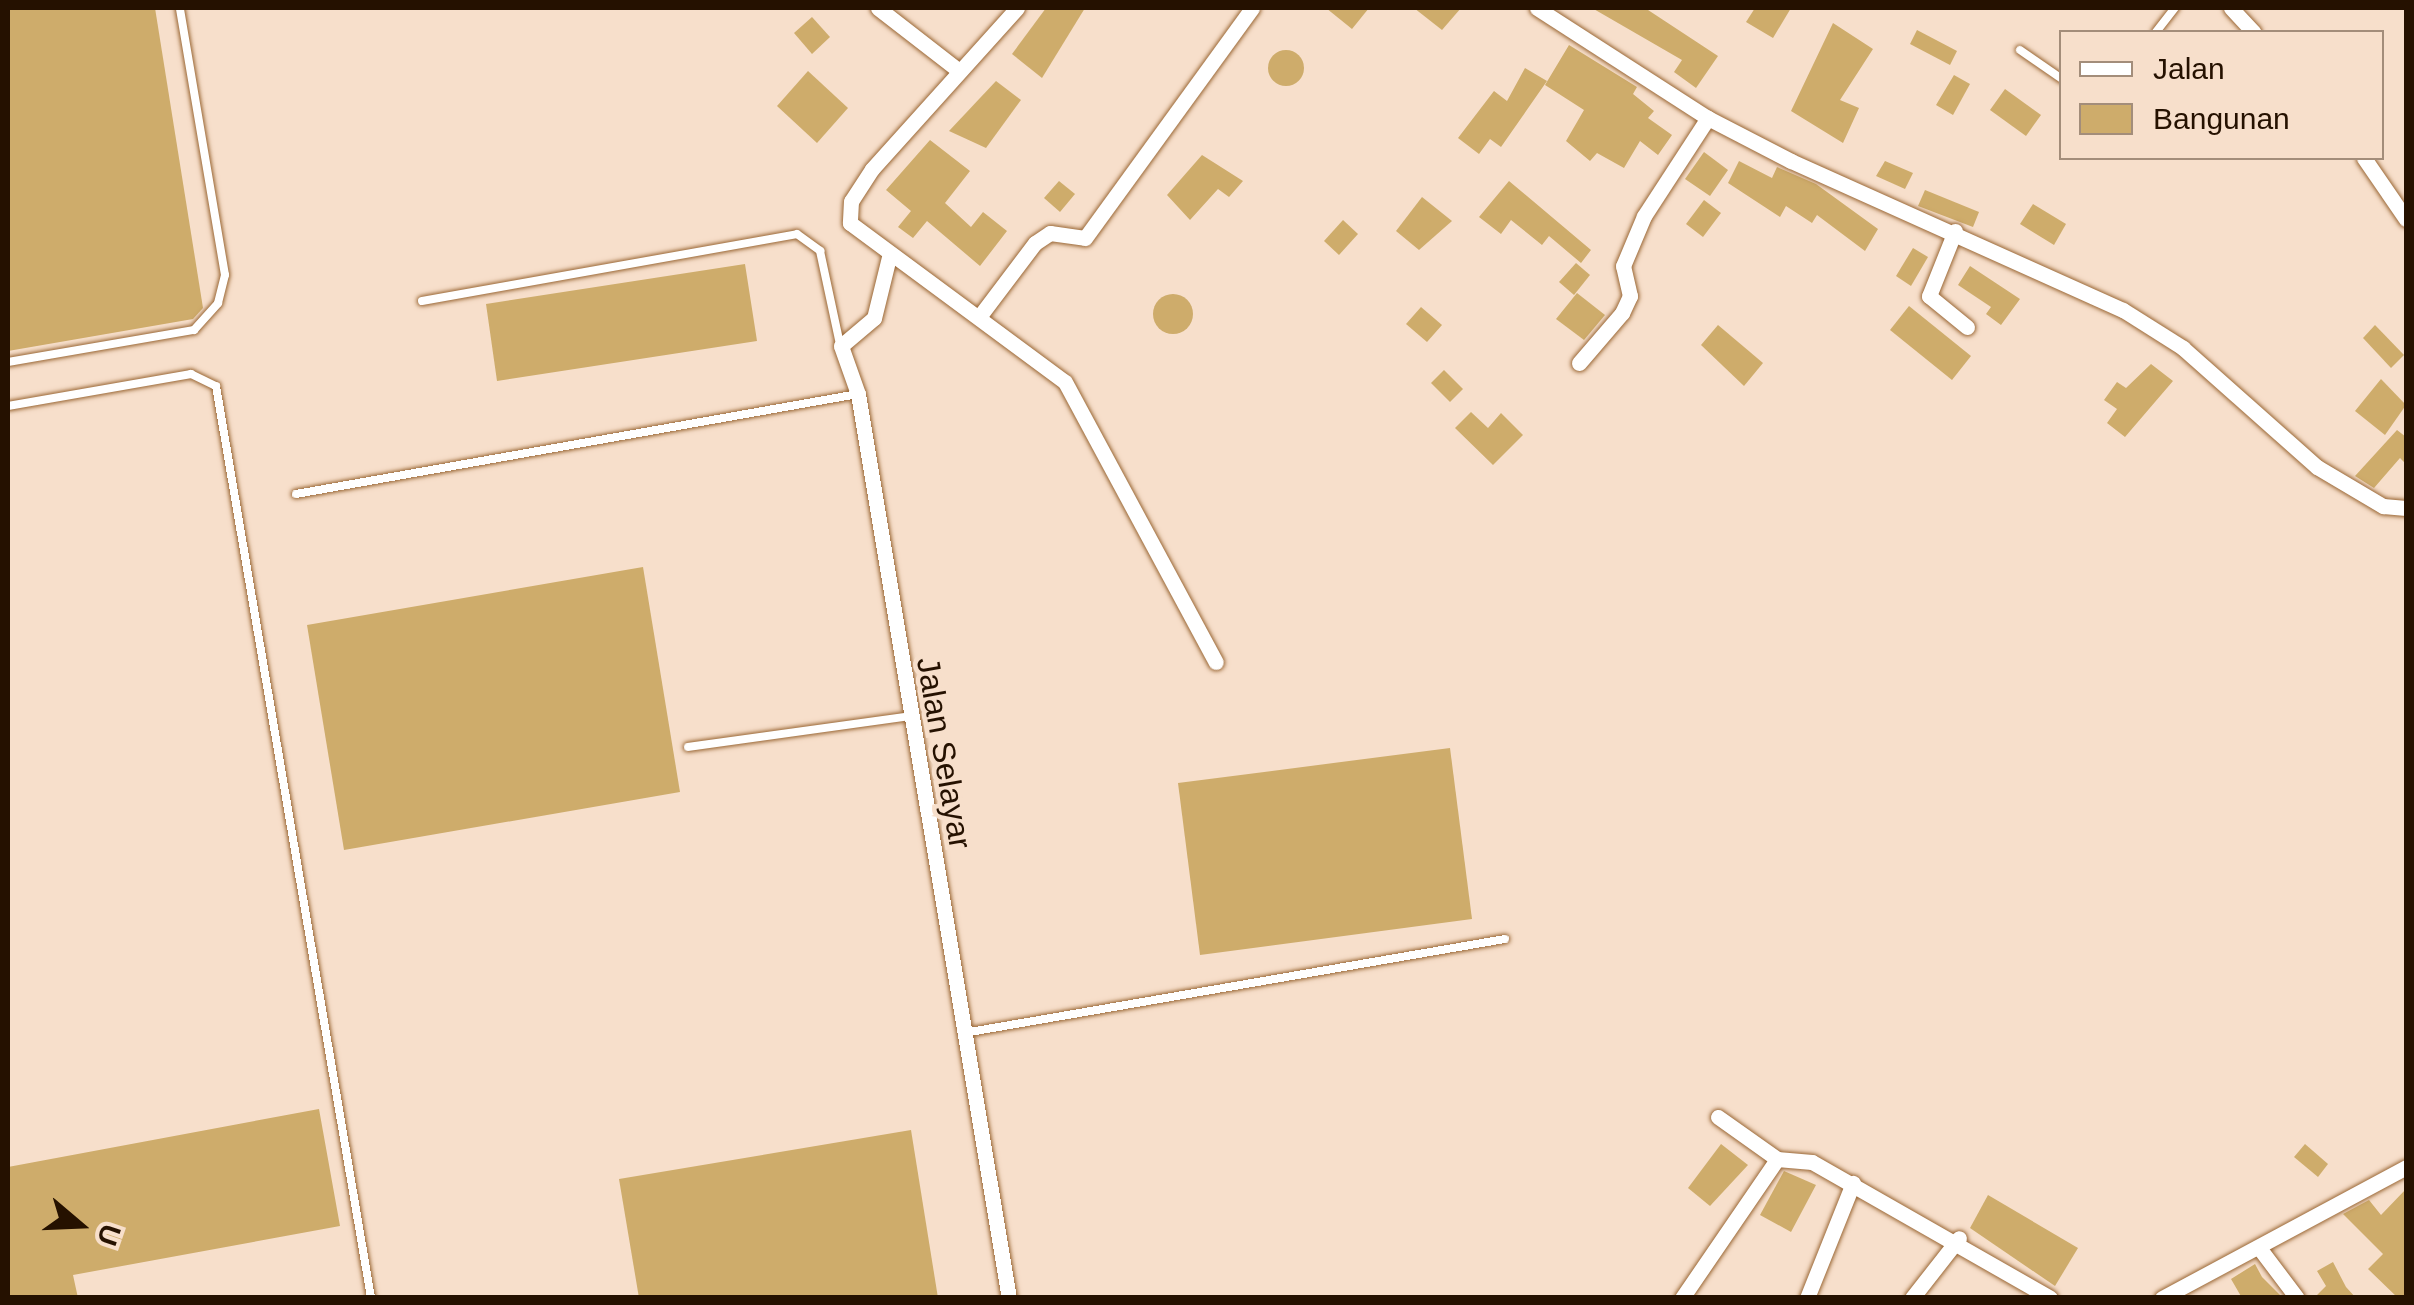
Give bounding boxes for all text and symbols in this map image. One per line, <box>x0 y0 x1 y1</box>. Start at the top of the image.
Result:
legend <box>2059 30 2384 160</box>
text: Jalan <box>2153 52 2225 85</box>
text: Bangunan <box>2153 102 2290 135</box>
street label: Jalan Selayar <box>908 654 980 852</box>
north arrow <box>30 1175 130 1275</box>
text: U <box>91 1220 127 1250</box>

